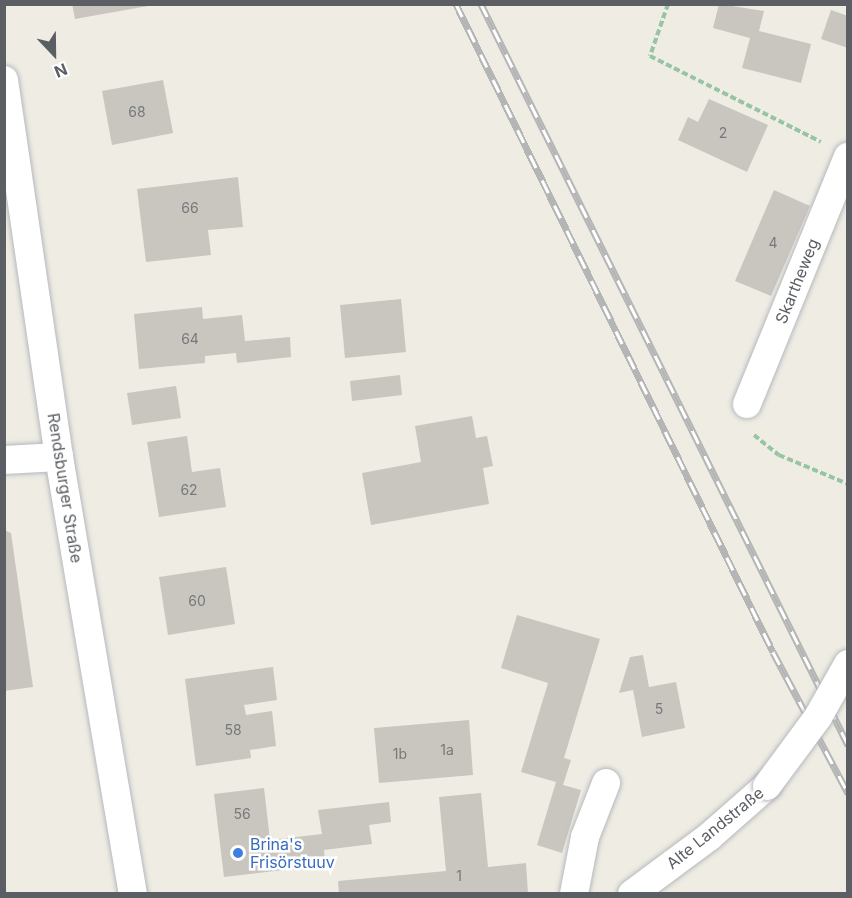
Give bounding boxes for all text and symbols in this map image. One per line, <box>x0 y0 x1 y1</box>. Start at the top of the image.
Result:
north arrow <box>24 24 84 84</box>
text: N <box>51 59 70 82</box>
house number: 68 <box>128 104 146 120</box>
house number: 2 <box>719 125 727 141</box>
house number: 66 <box>181 200 199 216</box>
house number: 4 <box>768 235 778 251</box>
street label: Skartheweg <box>771 236 823 326</box>
house number: 64 <box>181 331 199 347</box>
street label: Rendsburger Straße <box>44 412 86 564</box>
house number: 62 <box>180 482 198 498</box>
house number: 60 <box>188 593 206 609</box>
house number: 5 <box>655 701 663 717</box>
house number: 58 <box>224 722 242 738</box>
house number: 1a <box>440 742 454 758</box>
house number: 1b <box>393 746 407 762</box>
street label: Alte Landstraße <box>663 783 767 873</box>
house number: 56 <box>233 806 251 822</box>
place label: Brina's Frisörstuuv <box>250 834 335 872</box>
marker: Brina's Frisörstuuv <box>231 846 245 860</box>
house number: 1 <box>456 868 462 884</box>

